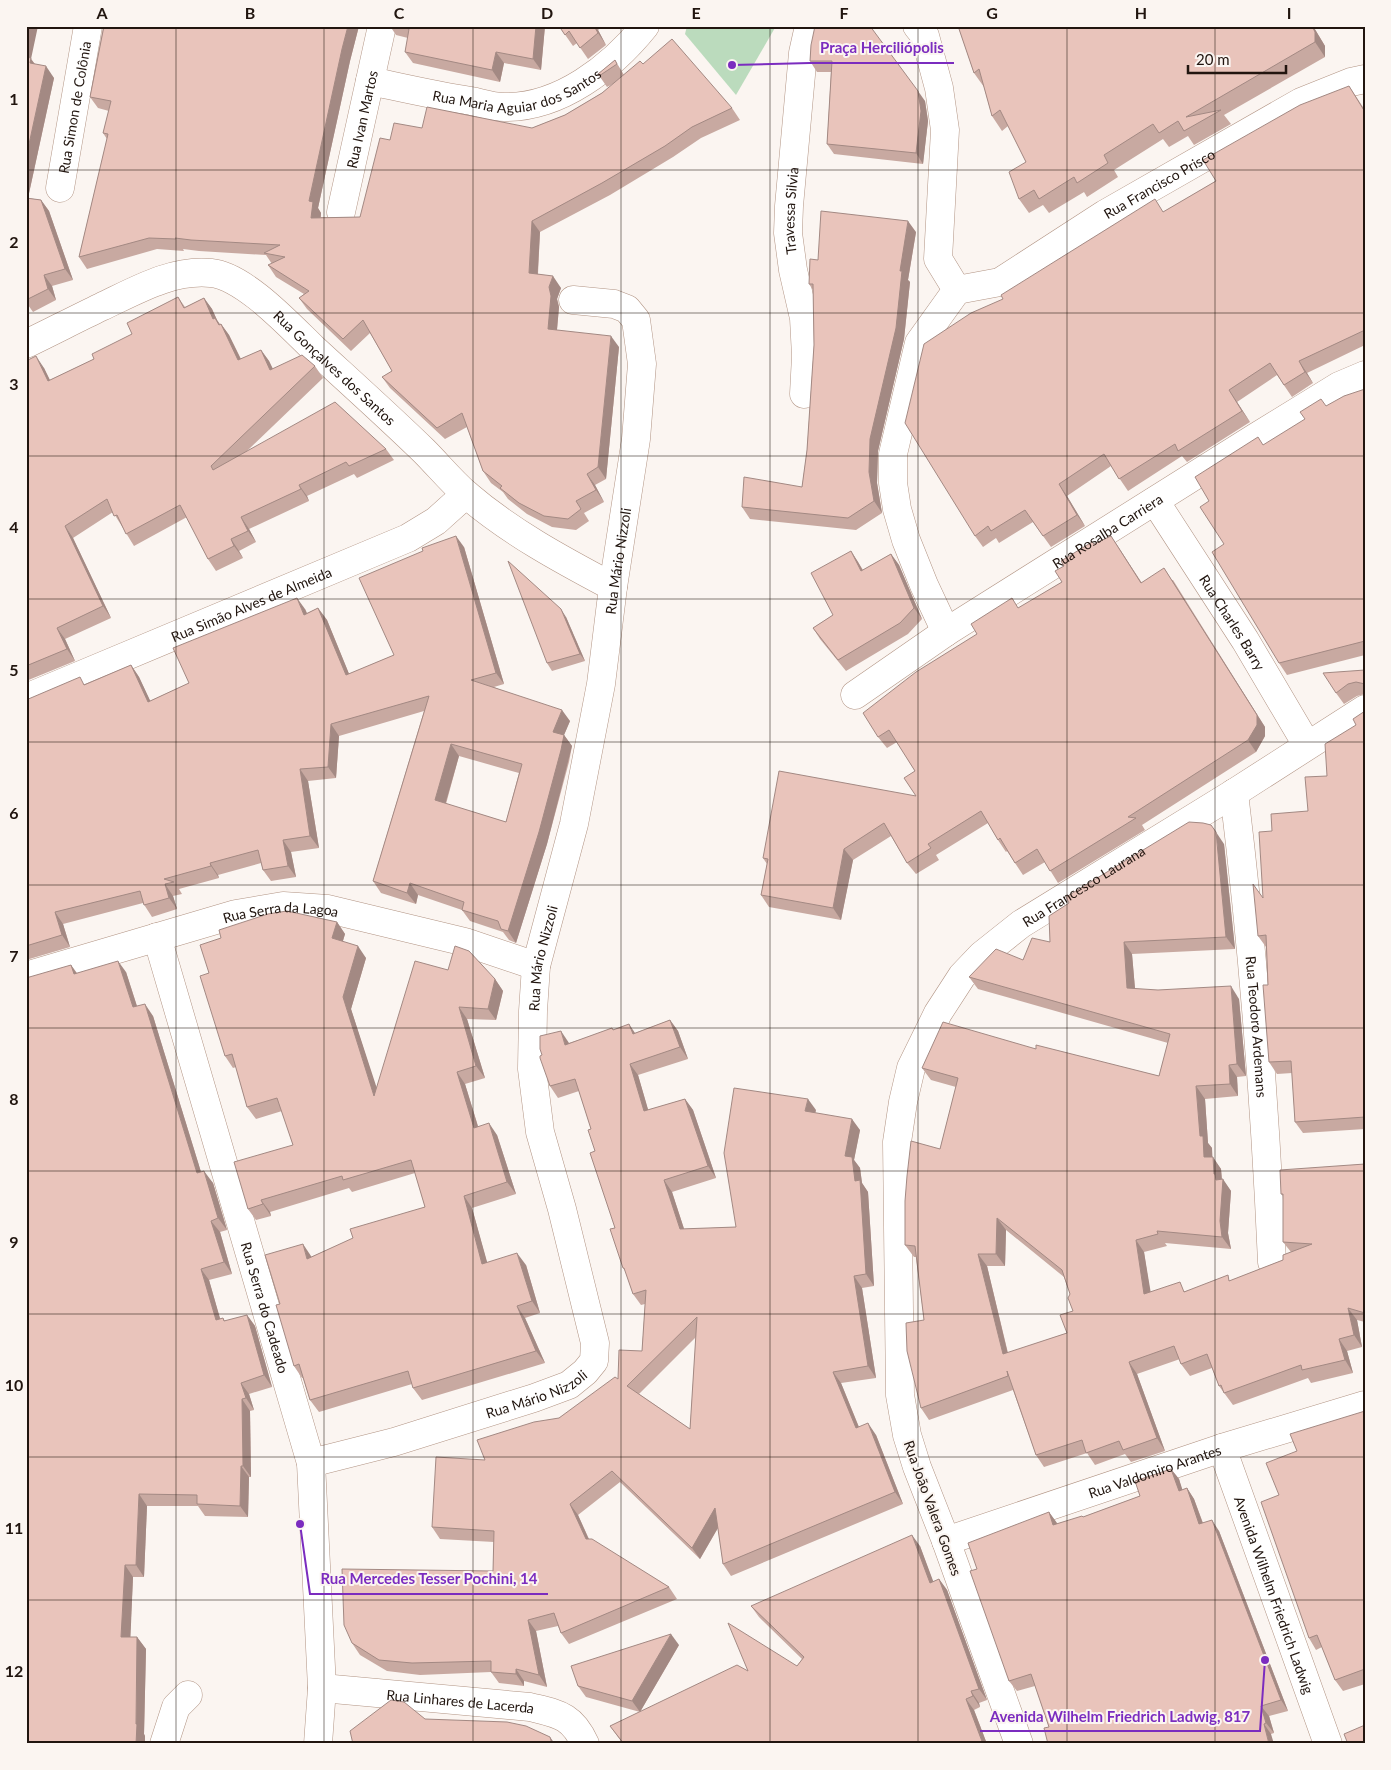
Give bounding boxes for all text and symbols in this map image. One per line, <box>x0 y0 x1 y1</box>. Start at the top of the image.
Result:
text: A <box>95 3 108 22</box>
text: B <box>245 3 255 22</box>
text: C <box>394 3 405 22</box>
text: D <box>541 3 553 22</box>
text: E <box>691 3 701 22</box>
text: F <box>839 3 849 22</box>
text: G <box>986 3 998 22</box>
text: H <box>1135 3 1147 22</box>
text: I <box>1287 3 1291 22</box>
callout: Praça Herciliópolis <box>810 33 954 63</box>
text: Praça Herciliópolis <box>820 38 944 56</box>
street label: Rua Simon de Colônia <box>54 40 94 175</box>
scale bar <box>1188 42 1286 74</box>
text: 20 m <box>1196 50 1230 68</box>
street label: Rua Maria Aguiar dos Santos <box>431 65 604 116</box>
street label: Rua Ivan Martos <box>342 69 381 170</box>
text: 1 <box>9 89 19 108</box>
street label: Rua Francisco Prisco <box>1100 145 1218 222</box>
street label: Travessa Silvia <box>779 166 801 255</box>
text: 2 <box>9 232 19 251</box>
street label: Rua Gonçalves dos Santos <box>271 306 399 428</box>
text: 3 <box>9 374 19 393</box>
street label: Rua Rosalba Carriera <box>1049 490 1165 572</box>
street label: Rua Mário Nizzoli <box>601 506 634 615</box>
text: 4 <box>9 517 19 536</box>
street label: Rua Simão Alves de Almeida <box>168 563 334 645</box>
street label: Rua Charles Barry <box>1196 571 1270 674</box>
text: 5 <box>9 660 19 679</box>
text: 6 <box>9 803 19 822</box>
street label: Rua Francesco Laurana <box>1019 842 1148 930</box>
street label: Rua Serra da Lagoa <box>221 897 341 926</box>
street label: Rua Mário Nizzoli <box>525 903 560 1012</box>
text: 7 <box>9 946 19 965</box>
street label: Rua Teodoro Ardemans <box>1243 955 1271 1098</box>
text: 8 <box>9 1089 19 1108</box>
text: 9 <box>9 1232 19 1251</box>
street label: Rua Serra do Cadeado <box>238 1240 293 1375</box>
street label: Rua Mário Nizzoli <box>483 1366 590 1421</box>
text: 10 <box>5 1375 23 1394</box>
street label: Rua João Valera Gomes <box>901 1438 965 1578</box>
street label: Rua Valdomiro Arantes <box>1086 1440 1223 1501</box>
street label: Avenida Wilhelm Friedrich Ladwig <box>1231 1494 1318 1696</box>
text: 11 <box>5 1518 23 1537</box>
callout: Rua Mercedes Tesser Pochini, 14 <box>310 1564 548 1594</box>
text: Rua Mercedes Tesser Pochini, 14 <box>321 1569 538 1587</box>
text: 12 <box>5 1661 23 1680</box>
street label: Rua Linhares de Lacerda <box>386 1685 536 1716</box>
callout: Avenida Wilhelm Friedrich Ladwig, 817 <box>980 1701 1260 1731</box>
text: Avenida Wilhelm Friedrich Ladwig, 817 <box>989 1707 1251 1725</box>

